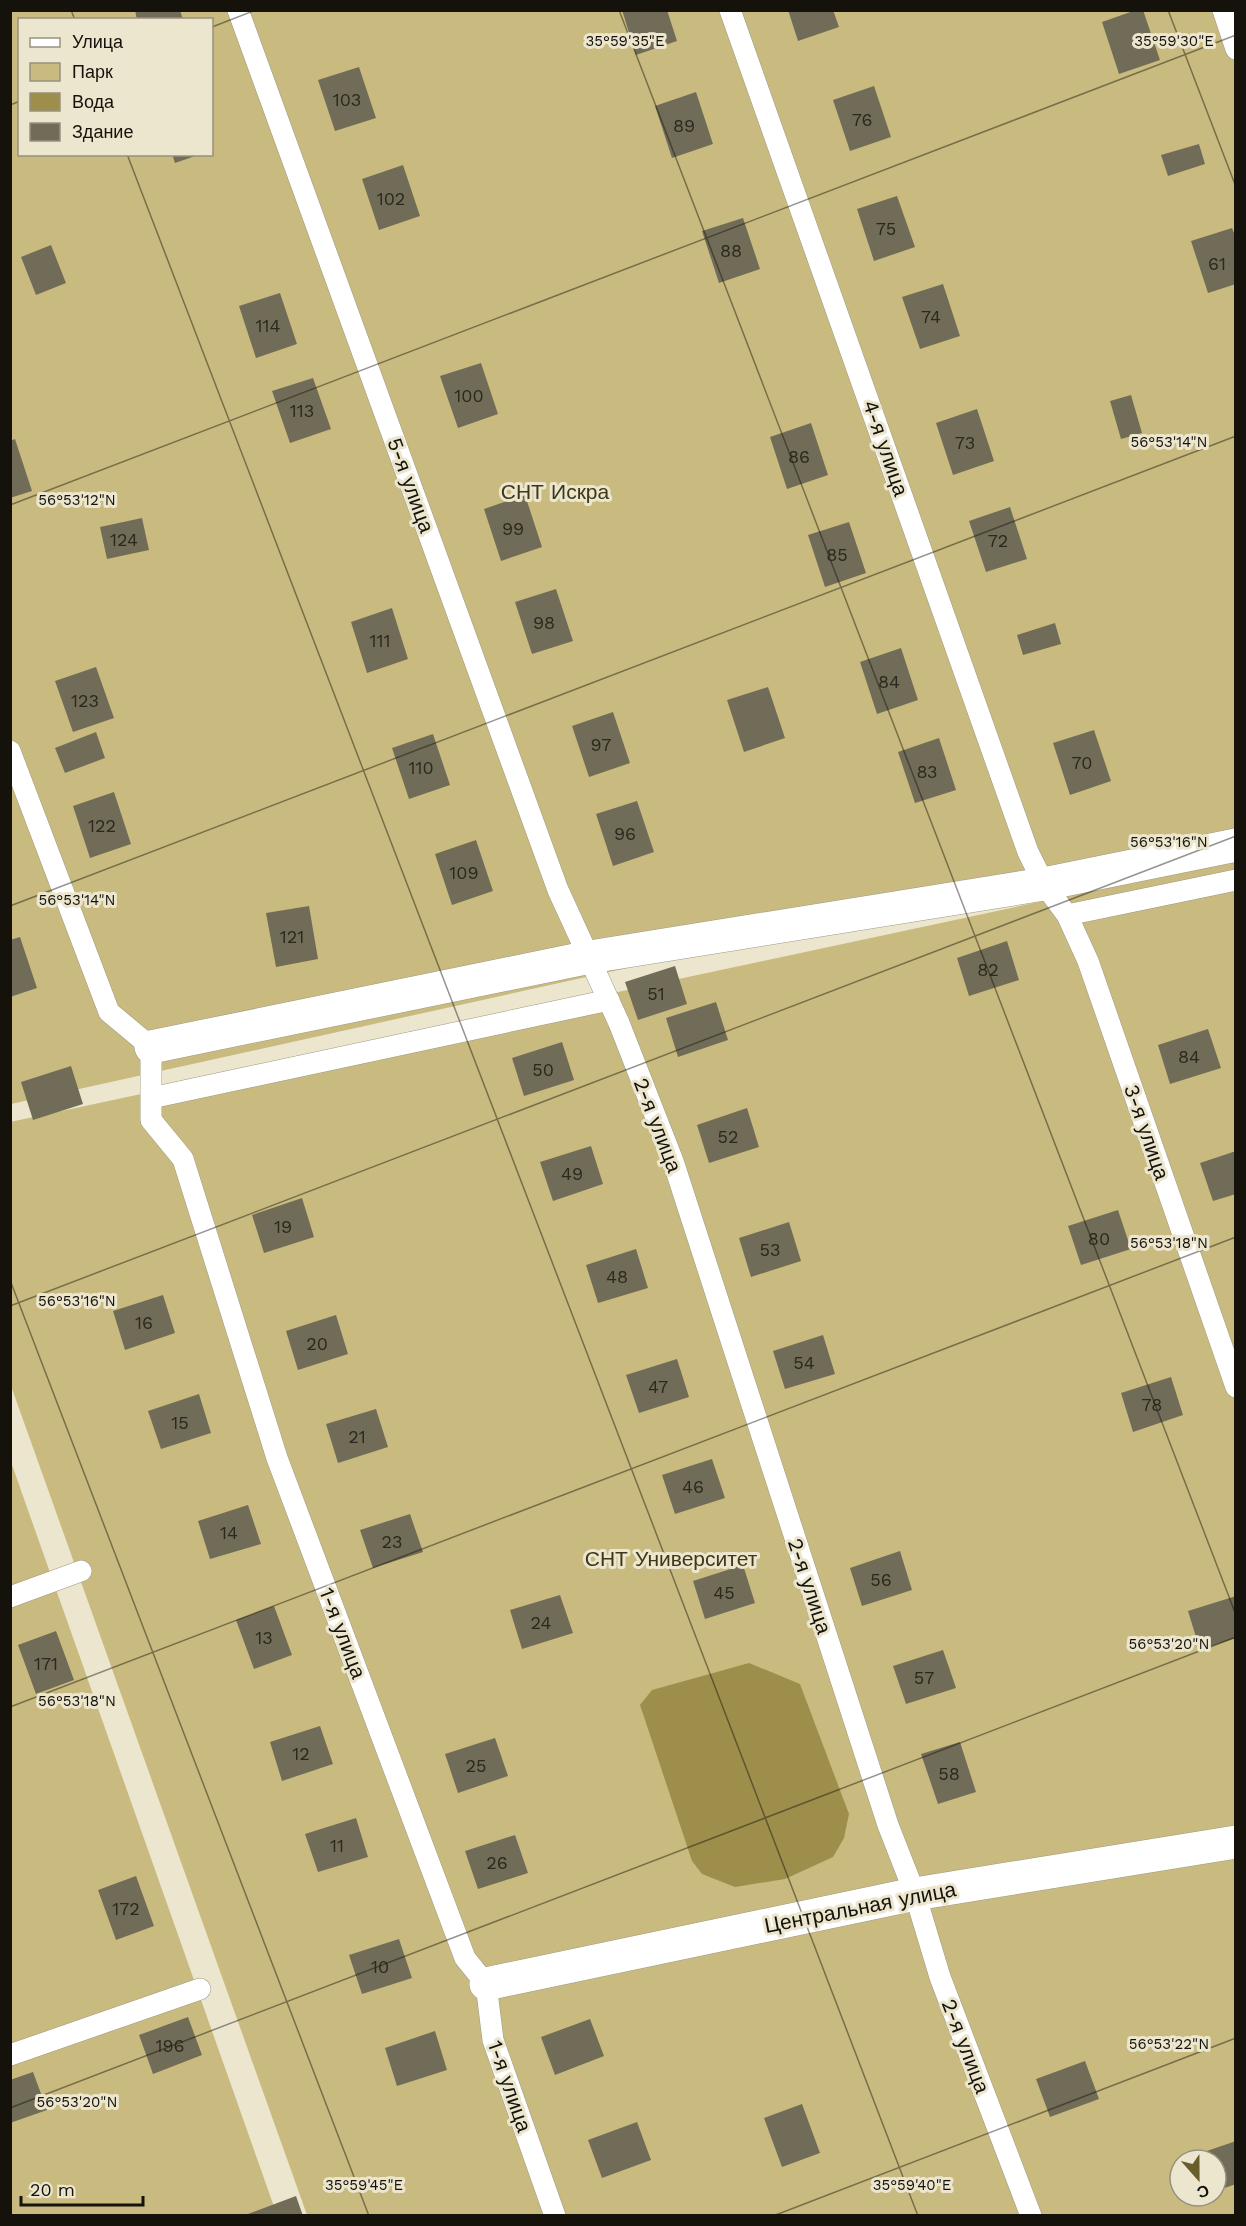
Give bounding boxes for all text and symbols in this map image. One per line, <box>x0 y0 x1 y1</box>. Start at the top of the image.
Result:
legend <box>18 18 213 156</box>
text: Улица <box>72 31 124 52</box>
text: 35°59'35"E <box>586 32 664 50</box>
text: 35°59'30"E <box>1134 32 1214 50</box>
text: Парк <box>72 61 113 82</box>
house number: 103 <box>333 89 361 110</box>
text: Вода <box>72 91 115 112</box>
house number: 76 <box>852 109 872 130</box>
house number: 89 <box>673 115 695 136</box>
text: Здание <box>72 121 133 142</box>
house number: 102 <box>377 188 405 209</box>
house number: 75 <box>876 218 896 239</box>
house number: 88 <box>720 240 742 261</box>
house number: 61 <box>1208 253 1226 274</box>
house number: 74 <box>921 306 941 327</box>
house number: 114 <box>255 315 281 336</box>
house number: 100 <box>454 385 484 406</box>
street label: 4-я улица <box>858 397 914 500</box>
house number: 113 <box>290 400 314 421</box>
house number: 73 <box>955 432 975 453</box>
text: 56°53'14"N <box>1130 433 1208 451</box>
street label: 5-я улица <box>382 434 440 536</box>
house number: 86 <box>788 446 810 467</box>
park label: СНТ Искра <box>501 479 610 504</box>
text: 56°53'12"N <box>38 491 116 509</box>
house number: 99 <box>502 518 524 539</box>
house number: 124 <box>110 529 138 550</box>
house number: 72 <box>988 530 1008 551</box>
house number: 85 <box>826 544 848 565</box>
house number: 98 <box>533 612 555 633</box>
house number: 111 <box>369 630 391 651</box>
house number: 84 <box>878 671 900 692</box>
house number: 123 <box>71 690 99 711</box>
house number: 97 <box>591 734 611 755</box>
house number: 70 <box>1072 752 1092 773</box>
house number: 110 <box>408 757 434 778</box>
house number: 83 <box>916 761 938 782</box>
house number: 122 <box>88 815 116 836</box>
house number: 96 <box>614 823 636 844</box>
text: 56°53'16"N <box>1130 833 1208 851</box>
house number: 109 <box>449 862 479 883</box>
text: 56°53'14"N <box>38 891 116 909</box>
house number: 121 <box>280 926 304 947</box>
house number: 82 <box>977 959 999 980</box>
house number: 51 <box>647 983 665 1004</box>
house number: 84 <box>1178 1046 1200 1067</box>
house number: 50 <box>532 1059 554 1080</box>
street label: 2-я улица <box>629 1074 687 1176</box>
street label: 3-я улица <box>1119 1081 1175 1183</box>
house number: 52 <box>718 1126 738 1147</box>
house number: 49 <box>561 1163 583 1184</box>
house number: 19 <box>274 1216 292 1237</box>
house number: 80 <box>1088 1228 1110 1249</box>
text: 56°53'18"N <box>1130 1234 1208 1252</box>
house number: 53 <box>760 1239 780 1260</box>
house number: 48 <box>606 1266 628 1287</box>
text: 56°53'16"N <box>38 1292 116 1310</box>
house number: 16 <box>135 1312 153 1333</box>
house number: 20 <box>306 1333 328 1354</box>
house number: 54 <box>793 1352 815 1373</box>
house number: 47 <box>648 1376 668 1397</box>
house number: 78 <box>1142 1394 1162 1415</box>
house number: 15 <box>171 1412 189 1433</box>
house number: 21 <box>348 1426 366 1447</box>
house number: 46 <box>682 1476 704 1497</box>
house number: 14 <box>220 1522 238 1543</box>
house number: 23 <box>382 1531 403 1552</box>
street label: 2-я улица <box>783 1535 837 1637</box>
park label: СНТ Университет <box>585 1546 758 1571</box>
house number: 56 <box>870 1569 892 1590</box>
house number: 45 <box>713 1582 735 1603</box>
street label: 1-я улица <box>314 1584 372 1682</box>
house number: 24 <box>531 1612 551 1633</box>
house number: 13 <box>255 1627 273 1648</box>
text: 56°53'20"N <box>1129 1635 1209 1653</box>
house number: 171 <box>34 1653 58 1674</box>
house number: 57 <box>914 1667 934 1688</box>
text: 56°53'18"N <box>38 1692 116 1710</box>
house number: 12 <box>292 1743 310 1764</box>
house number: 25 <box>466 1755 486 1776</box>
house number: 58 <box>938 1763 960 1784</box>
house number: 11 <box>330 1835 344 1856</box>
house number: 26 <box>486 1852 508 1873</box>
street label: Центральная улица <box>762 1876 958 1938</box>
house number: 172 <box>112 1898 140 1919</box>
house number: 10 <box>371 1956 389 1977</box>
street label: 2-я улица <box>937 1995 995 2097</box>
house number: 196 <box>155 2035 185 2056</box>
text: 56°53'22"N <box>1129 2035 1209 2053</box>
street label: 1-я улица <box>483 2037 537 2135</box>
text: 56°53'20"N <box>37 2093 117 2111</box>
north arrow <box>1168 2148 1228 2208</box>
scale bar <box>21 2169 142 2207</box>
text: 35°59'45"E <box>325 2176 403 2194</box>
text: 35°59'40"E <box>873 2176 951 2194</box>
text: 20 m <box>30 2179 75 2200</box>
text: С <box>1194 2181 1212 2203</box>

